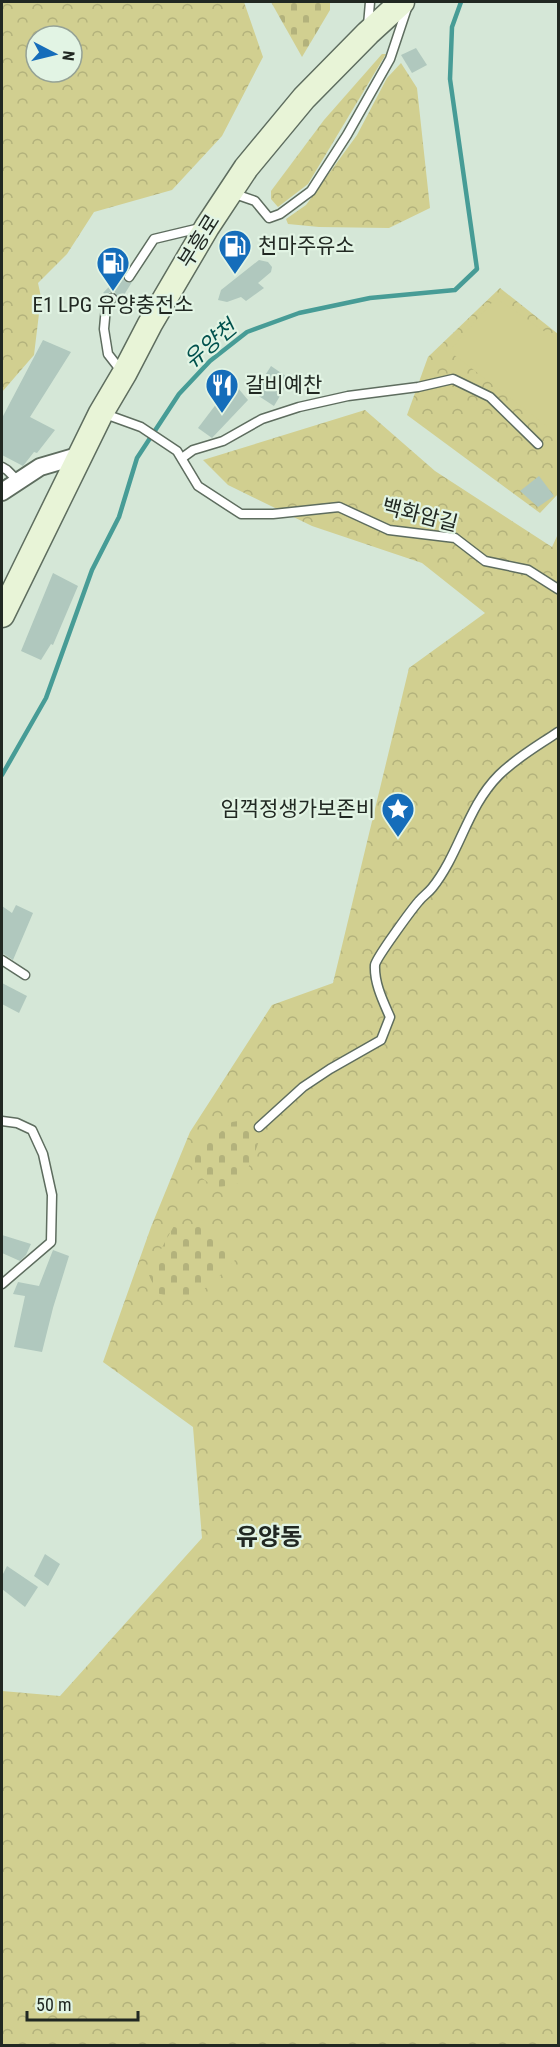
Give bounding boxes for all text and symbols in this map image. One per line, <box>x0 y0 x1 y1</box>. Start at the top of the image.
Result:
north arrow <box>24 24 84 84</box>
text: N <box>58 50 78 62</box>
street label: 부흥로 <box>173 210 225 272</box>
fuel station icon: 천마주유소 <box>217 228 253 275</box>
place label: 천마주유소 <box>258 234 355 258</box>
fuel station icon: E1 LPG 유양충전소 <box>95 245 131 292</box>
place label: E1 LPG 유양충전소 <box>32 293 194 317</box>
water label: 유양천 <box>179 313 243 373</box>
restaurant icon: 갈비예찬 <box>204 367 240 414</box>
place label: 갈비예찬 <box>245 373 322 397</box>
street label: 백화암길 <box>380 494 460 536</box>
place icon: 임꺽정생가보존비 <box>380 791 416 838</box>
place label: 임꺽정생가보존비 <box>220 797 375 821</box>
district label: 유양동 <box>236 1523 302 1551</box>
scale bar <box>27 1984 138 2022</box>
text: 50 m <box>36 1994 71 2015</box>

